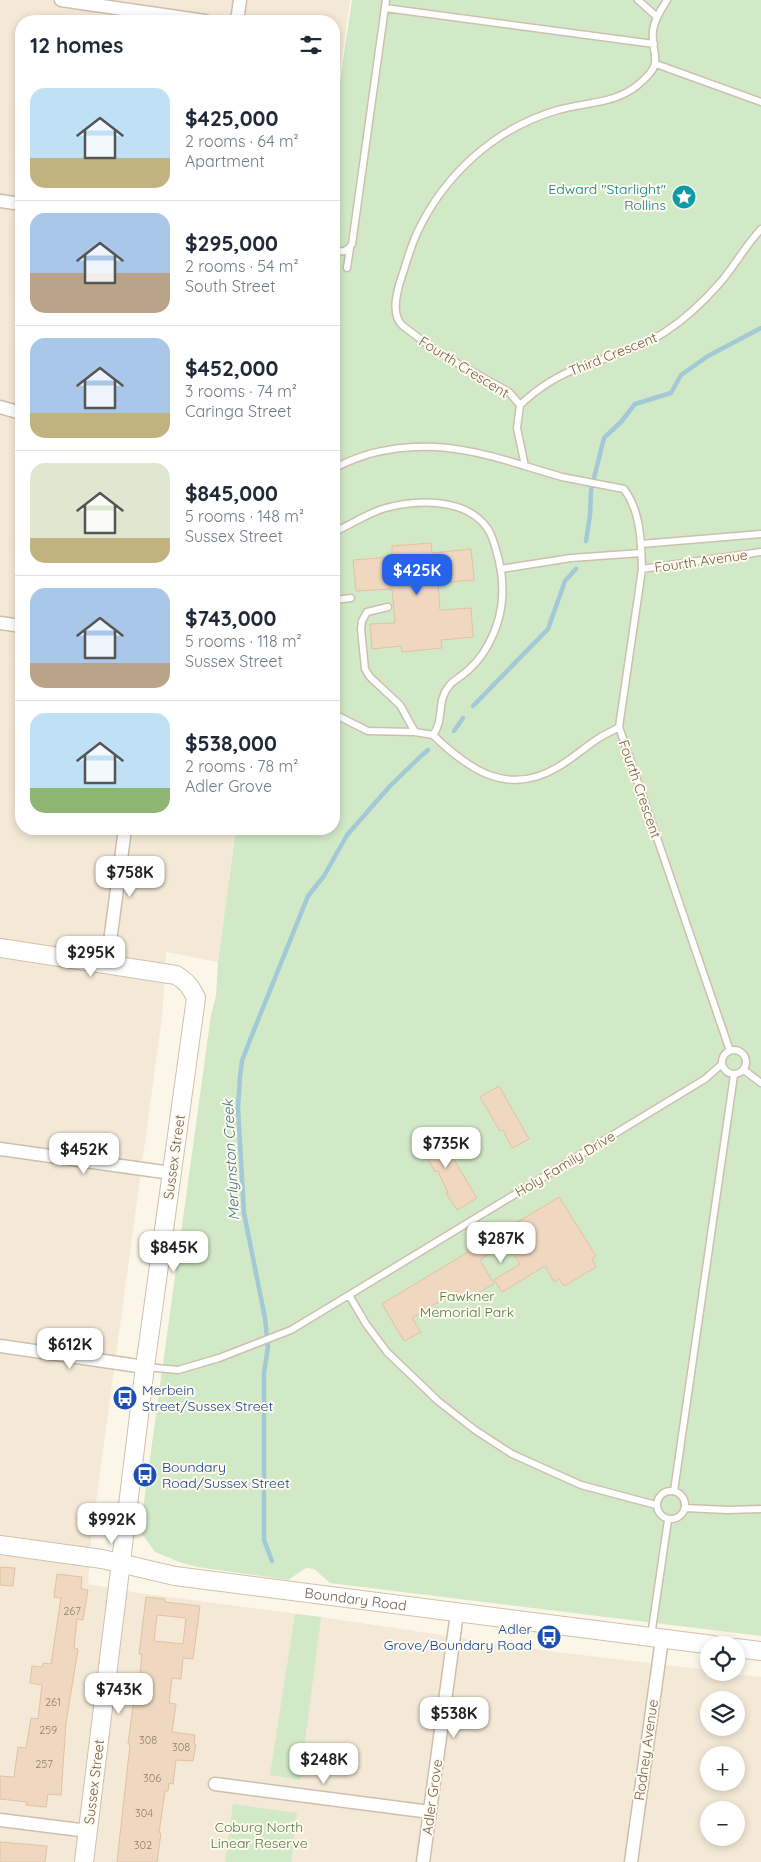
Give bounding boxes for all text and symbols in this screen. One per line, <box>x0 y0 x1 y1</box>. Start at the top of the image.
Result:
icon: filters <box>297 31 325 59</box>
text: 12 homes <box>30 32 123 58</box>
text: $425,000 <box>185 105 278 131</box>
icon: home <box>70 108 130 168</box>
text: 2 rooms · 64 m² <box>185 131 299 151</box>
text: Apartment <box>185 151 265 171</box>
place label: Edward "Starlight" Rollins <box>548 180 666 214</box>
place icon: Edward "Starlight" Rollins <box>671 184 697 210</box>
text: $295,000 <box>185 230 278 256</box>
icon: home <box>70 233 130 293</box>
text: 2 rooms · 54 m² <box>185 256 299 276</box>
text: South Street <box>185 276 275 296</box>
street label: Third Crescent <box>566 328 660 380</box>
street label: Fourth Crescent <box>416 332 513 402</box>
text: $452,000 <box>185 355 278 381</box>
icon: home <box>70 358 130 418</box>
text: 3 rooms · 74 m² <box>185 381 297 401</box>
text: Caringa Street <box>185 401 292 421</box>
text: $845,000 <box>185 480 278 506</box>
icon: home <box>70 483 130 543</box>
text: 5 rooms · 148 m² <box>185 506 304 526</box>
text: Sussex Street <box>185 526 283 546</box>
street label: Fourth Avenue <box>653 546 749 576</box>
pin: $425K <box>382 554 452 596</box>
text: $425K <box>393 560 441 580</box>
text: $743,000 <box>185 605 276 631</box>
icon: home <box>70 608 130 668</box>
text: 5 rooms · 118 m² <box>185 631 302 651</box>
text: Sussex Street <box>185 651 283 671</box>
text: $538,000 <box>185 730 277 756</box>
icon: home <box>70 733 130 793</box>
street label: Fourth Crescent <box>615 737 665 841</box>
text: 2 rooms · 78 m² <box>185 756 298 776</box>
text: Adler Grove <box>185 776 272 796</box>
pin: $758K <box>95 856 165 898</box>
text: $758K <box>107 862 153 882</box>
pin: $295K <box>56 936 126 978</box>
text: $295K <box>67 942 115 962</box>
water label: Merlynston Creek <box>218 1097 243 1221</box>
street label: Sussex Street <box>159 1113 189 1201</box>
pin: $735K <box>411 1126 481 1169</box>
street label: Holy Family Drive <box>512 1127 618 1201</box>
pin: $452K <box>49 1132 119 1175</box>
text: $735K <box>423 1133 469 1153</box>
text: $452K <box>60 1139 108 1159</box>
pin: $287K <box>466 1222 536 1264</box>
text: $287K <box>478 1228 524 1248</box>
pin: $845K <box>139 1230 209 1273</box>
text: $845K <box>150 1237 198 1257</box>
park label: Fawkner Memorial Park <box>420 1287 514 1321</box>
pin: $612K <box>35 1328 105 1370</box>
text: $612K <box>48 1334 92 1354</box>
place label: Merbein Street/Sussex Street <box>142 1381 273 1415</box>
bus stop icon: Merbein Street/Sussex Street <box>112 1385 138 1411</box>
place label: Boundary Road/Sussex Street <box>162 1458 290 1492</box>
bus stop icon: Boundary Road/Sussex Street <box>132 1462 158 1488</box>
pin: $992K <box>77 1502 147 1545</box>
text: $992K <box>88 1509 136 1529</box>
street label: Boundary Road <box>304 1584 408 1615</box>
house number: 267 <box>63 1604 81 1618</box>
place label: Adler Grove/Boundary Road <box>384 1620 533 1654</box>
bus stop icon: Adler Grove/Boundary Road <box>536 1624 562 1650</box>
map controls <box>700 1636 745 1846</box>
button: locate <box>700 1636 745 1681</box>
pin: $743K <box>84 1672 154 1715</box>
text: $743K <box>96 1679 142 1699</box>
button: layers <box>700 1691 745 1736</box>
house number: 261 <box>45 1695 61 1709</box>
pin: $538K <box>419 1696 489 1739</box>
street label: Rodney Avenue <box>630 1698 662 1802</box>
text: $538K <box>431 1703 477 1723</box>
house number: 259 <box>39 1723 57 1737</box>
house number: 308 <box>139 1733 157 1747</box>
street label: Sussex Street <box>80 1738 108 1826</box>
house number: 308 <box>172 1740 190 1754</box>
pin: $248K <box>289 1742 359 1785</box>
button: + <box>700 1746 745 1791</box>
text: $248K <box>300 1749 348 1769</box>
house number: 257 <box>35 1757 53 1771</box>
street label: Adler Grove <box>418 1758 446 1836</box>
house number: 306 <box>143 1771 161 1785</box>
button: − <box>700 1801 745 1846</box>
house number: 304 <box>135 1806 153 1820</box>
park label: Coburg North Linear Reserve <box>210 1818 308 1852</box>
house number: 302 <box>134 1838 152 1852</box>

